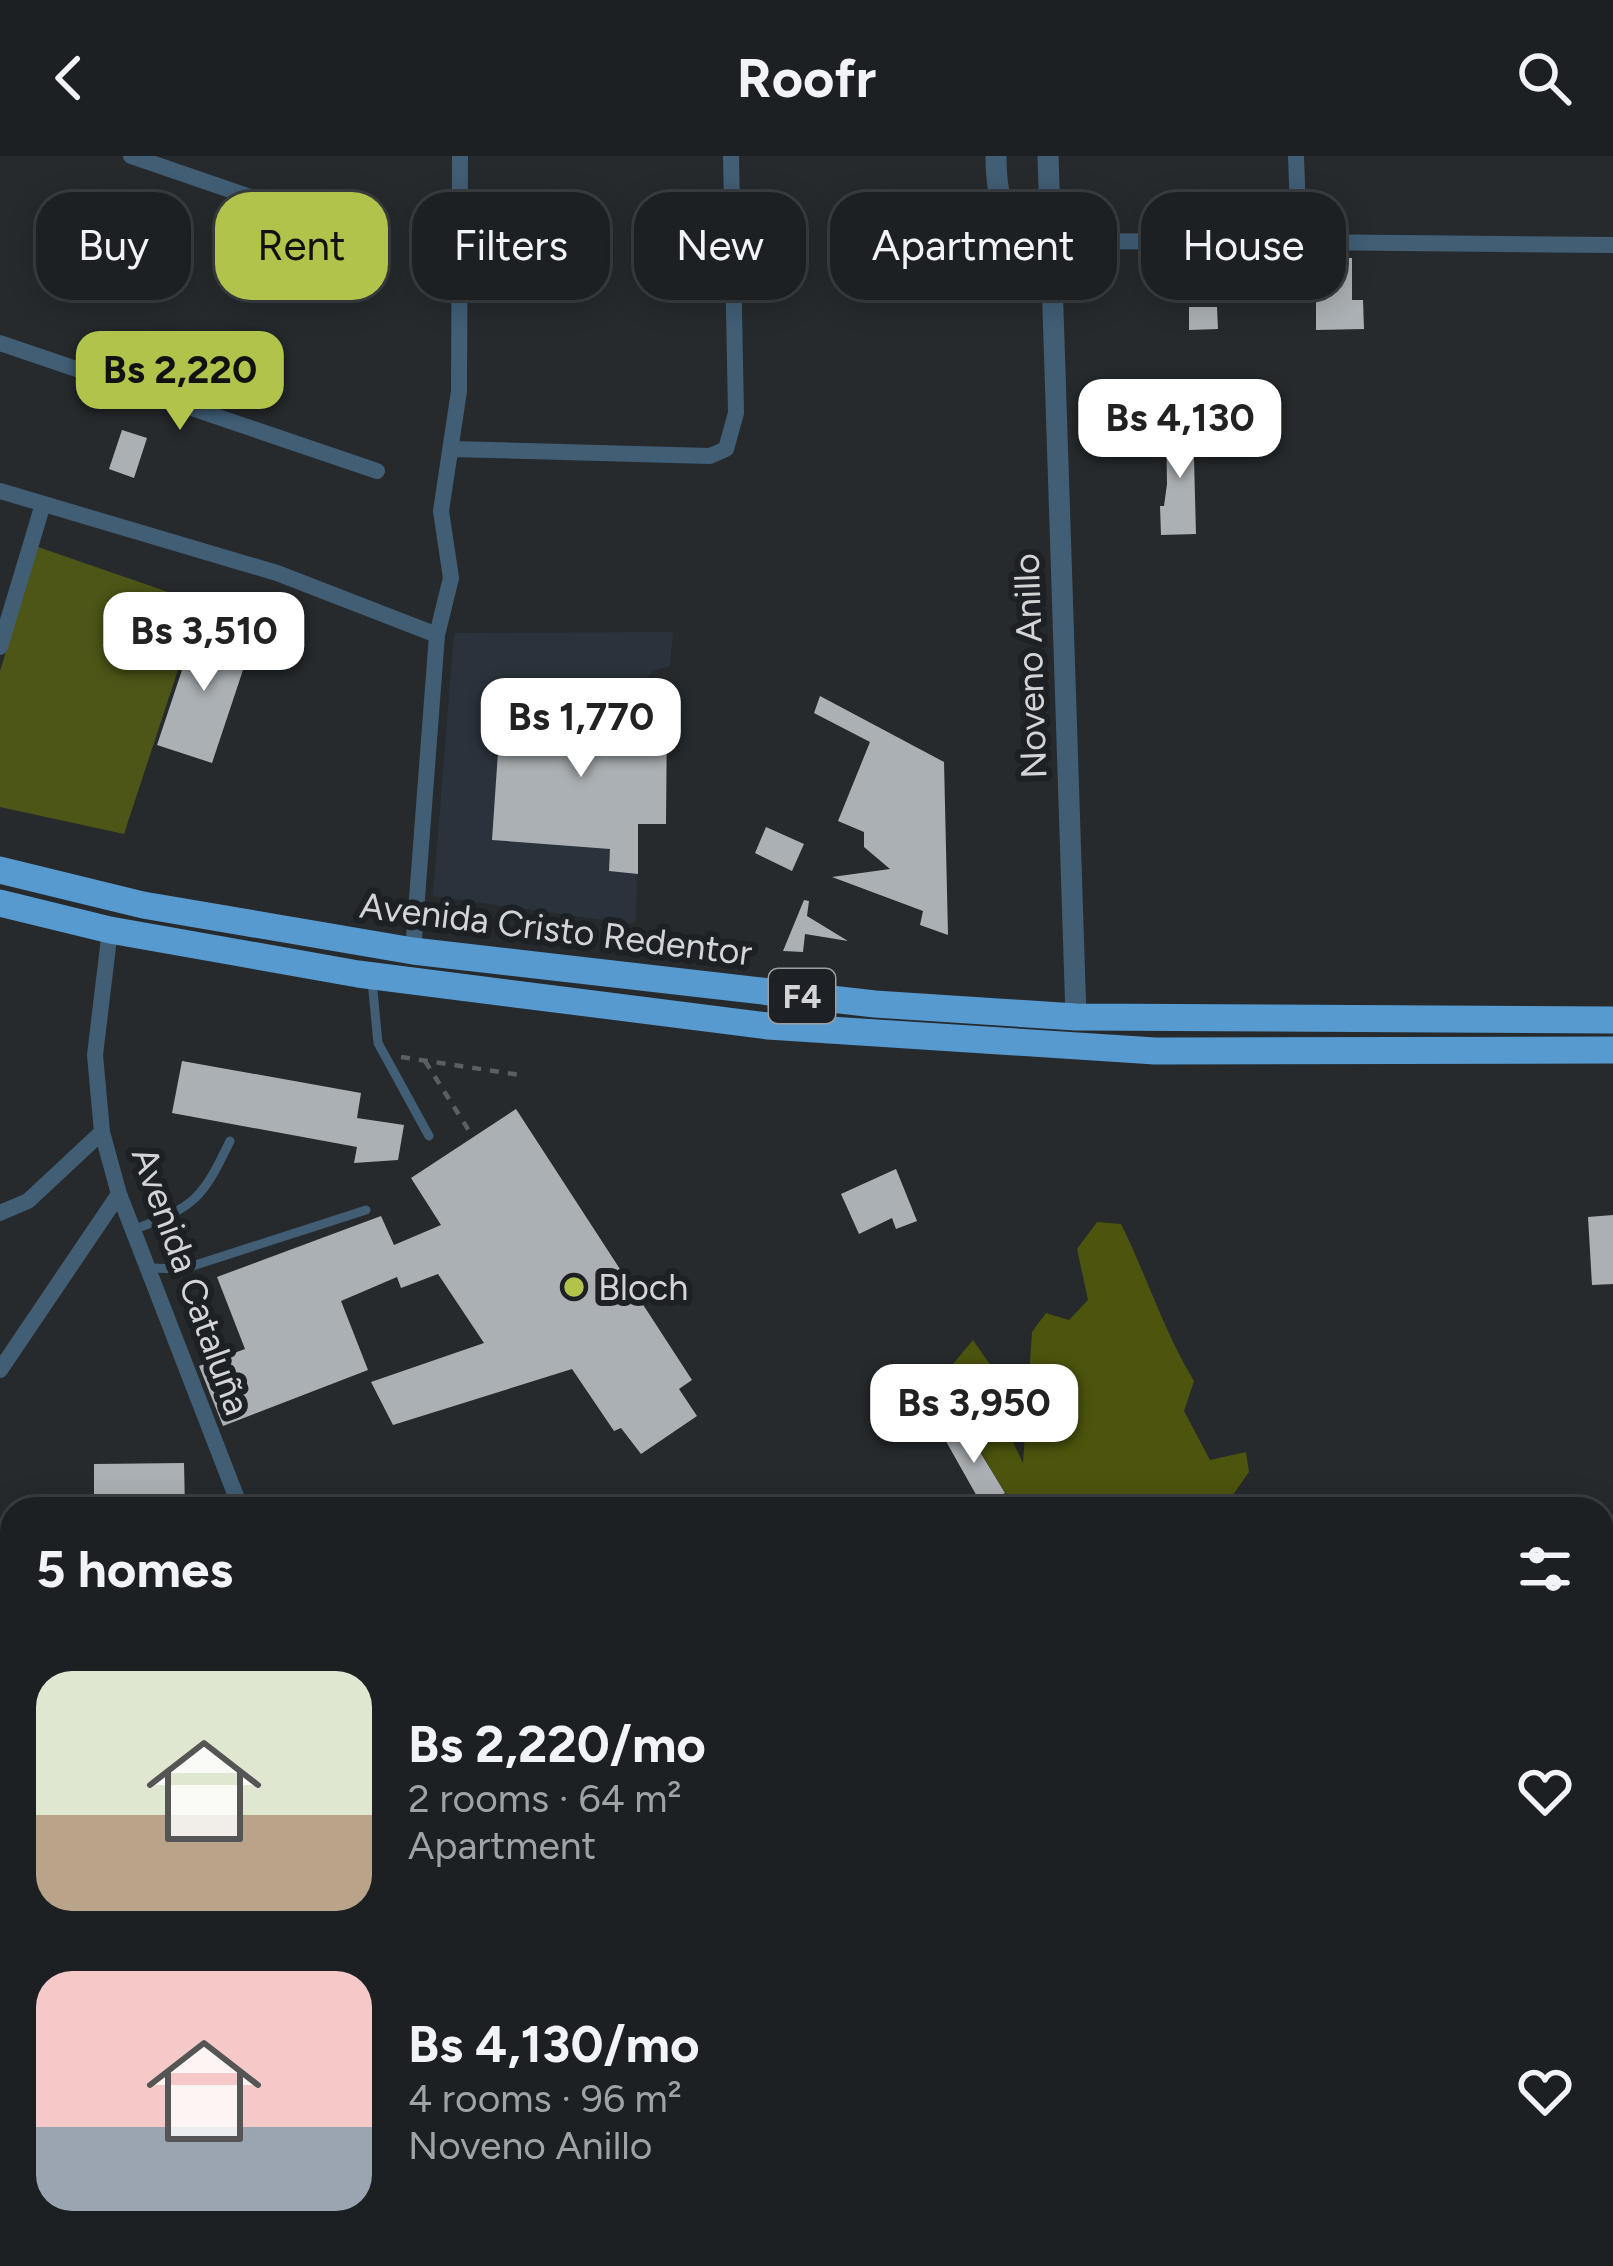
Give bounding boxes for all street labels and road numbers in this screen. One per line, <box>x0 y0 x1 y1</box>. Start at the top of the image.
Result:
street label: Noveno Anillo <box>1005 553 1055 779</box>
street label: Avenida Cristo Redentor <box>357 884 755 974</box>
road number: F4 <box>769 969 835 1023</box>
street label: Avenida Cataluña <box>123 1141 259 1421</box>

